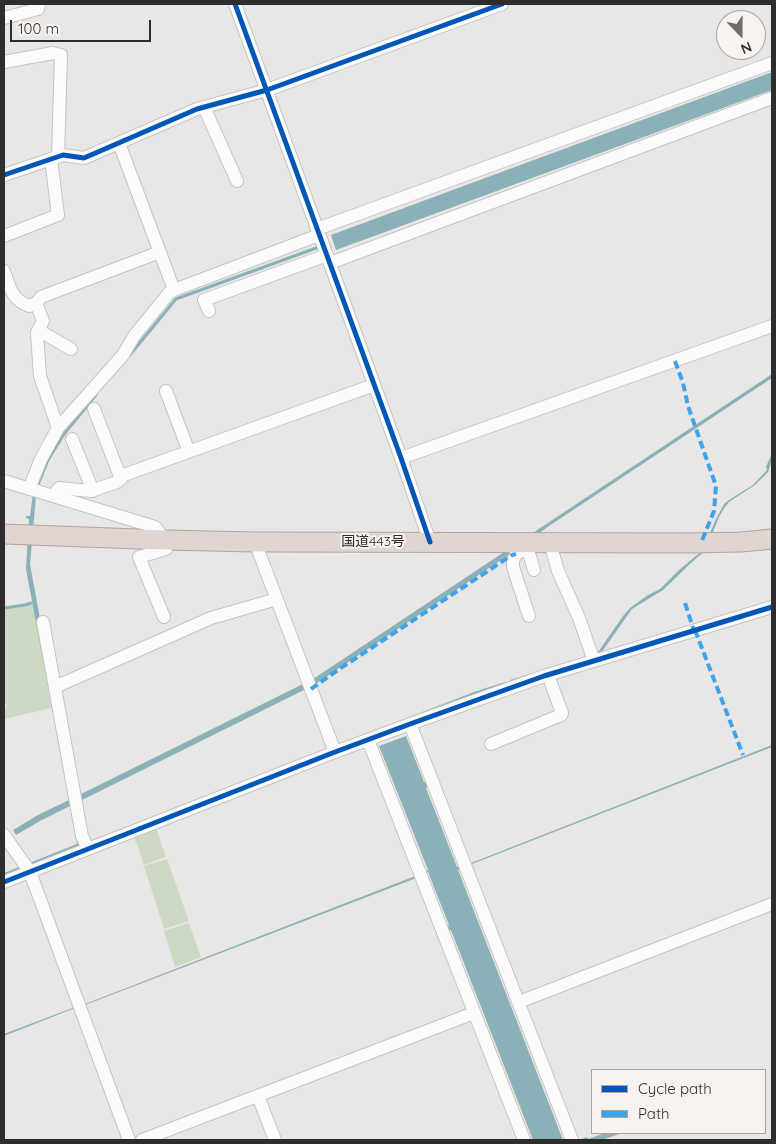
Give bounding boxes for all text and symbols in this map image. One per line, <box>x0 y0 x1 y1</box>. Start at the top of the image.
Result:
scale bar <box>12 10 154 42</box>
north arrow <box>716 10 766 60</box>
text: 100 m <box>18 19 59 38</box>
text: N <box>738 38 754 58</box>
street label: 国道443号 <box>341 534 405 550</box>
legend <box>591 1069 766 1134</box>
text: Cycle path <box>638 1079 712 1098</box>
text: Path <box>638 1104 670 1123</box>

